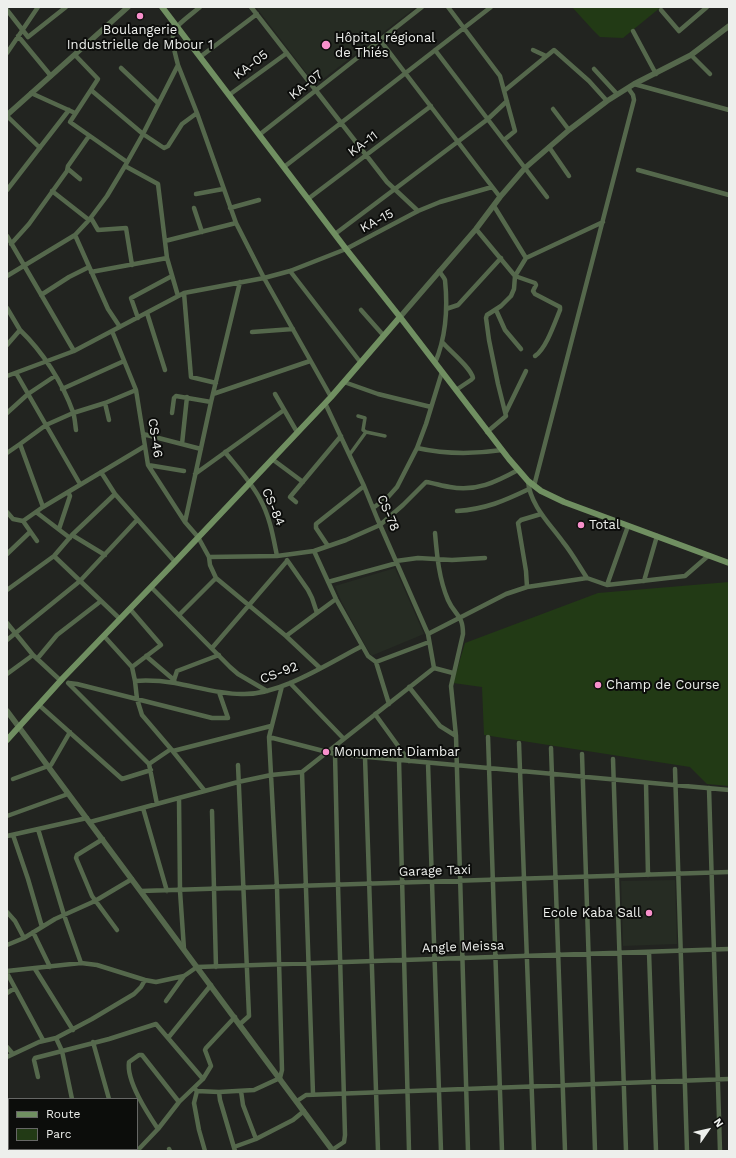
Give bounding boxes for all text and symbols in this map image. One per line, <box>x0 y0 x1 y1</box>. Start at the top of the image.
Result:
marker: Boulangerie Industrielle de Mbour 1 <box>135 11 145 21</box>
place label: Boulangerie Industrielle de Mbour 1 <box>67 22 213 53</box>
place label: Hôpital régional de Thiés <box>335 30 435 61</box>
marker: Hôpital régional de Thiés <box>320 39 332 51</box>
street label: KA-05 <box>231 47 271 83</box>
street label: KA-07 <box>286 67 326 103</box>
street label: KA-11 <box>345 128 381 160</box>
street label: KA-15 <box>358 206 396 236</box>
street label: CS-46 <box>144 417 166 459</box>
street label: CS-84 <box>258 486 288 528</box>
street label: CS-78 <box>373 492 403 534</box>
place label: Total <box>589 517 620 533</box>
marker: Total <box>576 520 586 530</box>
street label: CS-92 <box>258 659 300 687</box>
place label: Champ de Course <box>606 677 720 693</box>
marker: Champ de Course <box>593 680 603 690</box>
place label: Monument Diambar <box>334 744 460 760</box>
marker: Monument Diambar <box>321 747 331 757</box>
street label: Garage Taxi <box>399 862 471 880</box>
place label: Ecole Kaba Sall <box>543 905 641 921</box>
marker: Ecole Kaba Sall <box>644 908 654 918</box>
street label: Angle Meissa <box>422 938 504 956</box>
legend <box>8 1098 138 1150</box>
text: Route <box>46 1107 80 1121</box>
north arrow <box>688 1110 728 1150</box>
text: N <box>711 1116 726 1130</box>
text: Parc <box>46 1127 72 1141</box>

